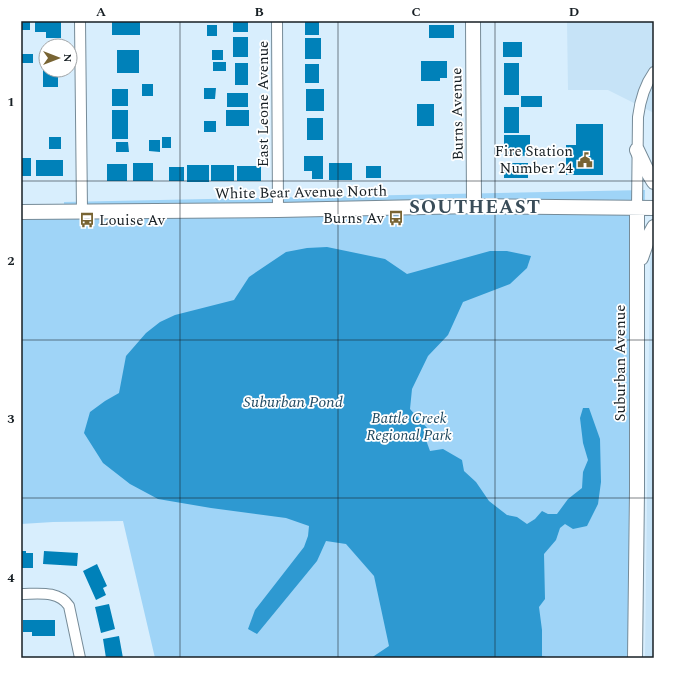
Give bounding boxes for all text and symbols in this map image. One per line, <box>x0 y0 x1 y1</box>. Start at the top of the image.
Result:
text: A <box>96 2 106 22</box>
text: B <box>254 2 264 22</box>
text: C <box>411 2 421 22</box>
text: D <box>569 2 579 22</box>
north arrow <box>38 38 78 78</box>
street label: East Leone Avenue <box>252 41 275 167</box>
text: N <box>59 54 76 63</box>
street label: Burns Avenue <box>445 67 470 161</box>
text: 1 <box>7 92 15 112</box>
place label: Fire Station Number 24 <box>495 140 573 180</box>
public building icon: Fire Station Number 24 <box>576 151 594 169</box>
street label: White Bear Avenue North <box>215 179 388 206</box>
district label: SOUTHEAST <box>409 193 541 222</box>
place label: Burns Av <box>323 207 385 230</box>
place label: Louise Av <box>99 209 166 232</box>
bus stop icon: Burns Av <box>387 209 405 227</box>
bus stop icon: Louise Av <box>78 211 96 229</box>
text: 2 <box>7 251 15 271</box>
street label: Suburban Avenue <box>609 305 632 421</box>
water label: Suburban Pond <box>243 390 343 414</box>
park label: Battle Creek Regional Park <box>366 407 452 447</box>
text: 3 <box>7 409 15 429</box>
text: 4 <box>7 568 15 588</box>

